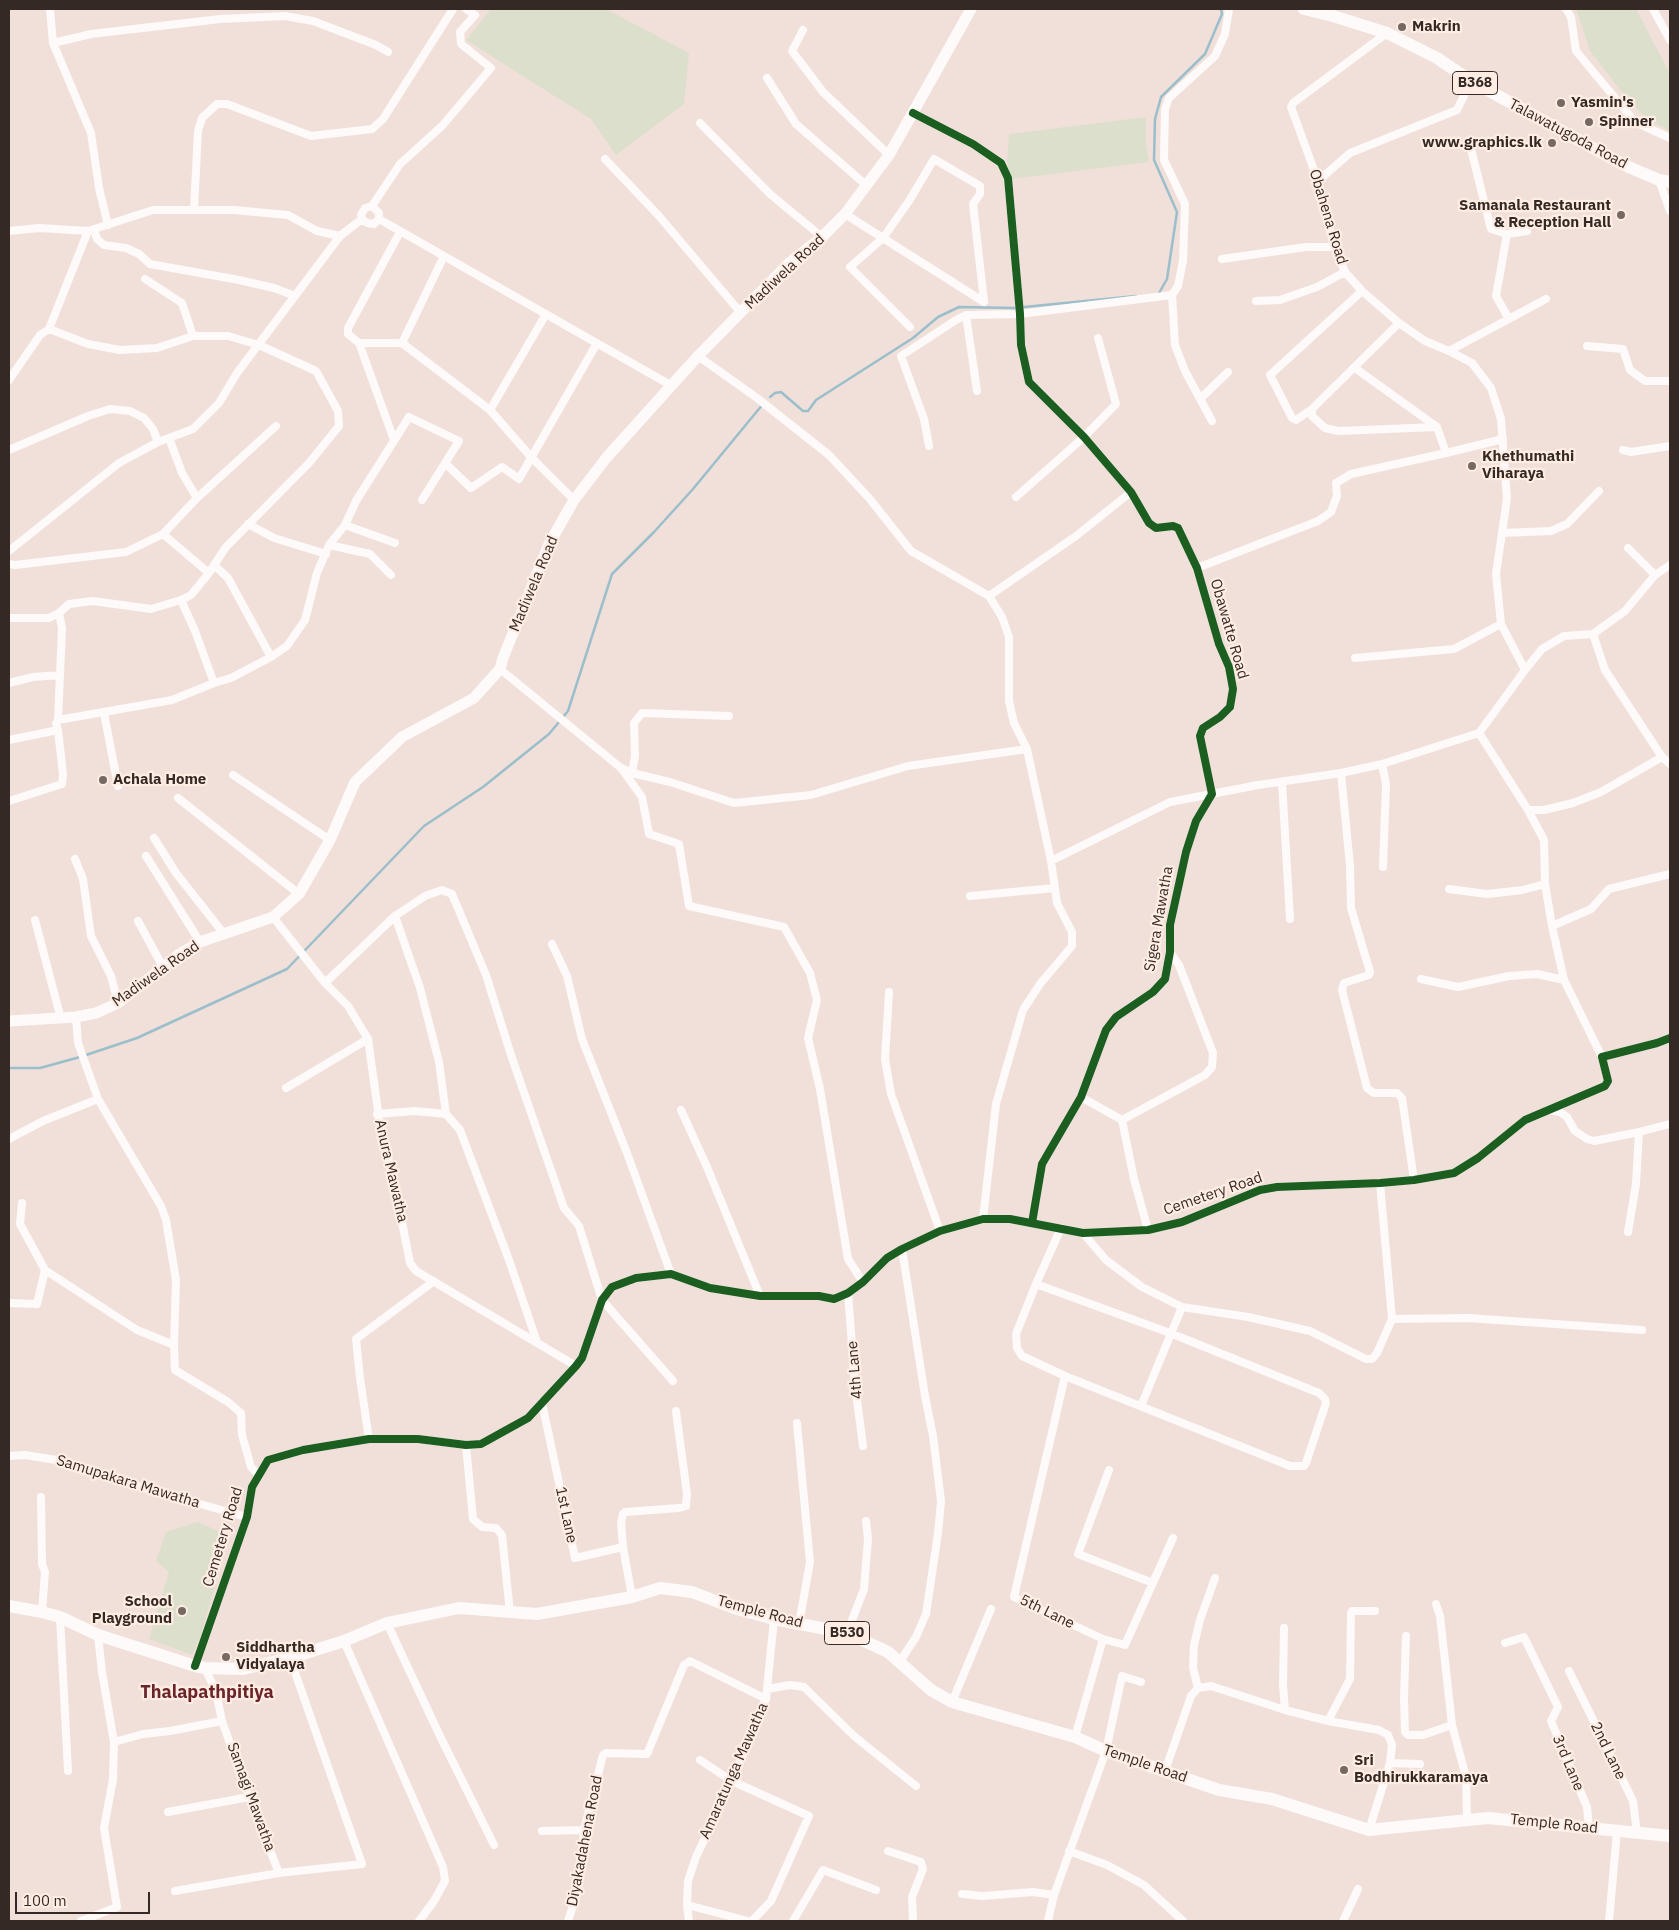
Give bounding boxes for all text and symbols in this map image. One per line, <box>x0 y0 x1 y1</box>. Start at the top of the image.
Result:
place label: Makrin <box>1412 18 1461 36</box>
marker: Makrin <box>1396 21 1408 33</box>
road number: B368 <box>1452 72 1498 95</box>
place label: Yasmin's <box>1571 94 1634 112</box>
street label: Talawatugoda Road <box>1506 95 1630 173</box>
marker: Yasmin's <box>1555 97 1567 109</box>
place label: Spinner <box>1599 113 1654 131</box>
marker: Spinner <box>1583 116 1595 128</box>
place label: www.graphics.lk <box>1422 134 1542 152</box>
marker: www.graphics.lk <box>1546 137 1558 149</box>
street label: Obahena Road <box>1305 167 1351 267</box>
place label: Samanala Restaurant & Reception Hall <box>1459 197 1611 232</box>
marker: Samanala Restaurant & Reception Hall <box>1615 209 1627 221</box>
street label: Madiwela Road <box>741 230 829 314</box>
place label: Khethumathi Viharaya <box>1482 448 1574 483</box>
marker: Khethumathi Viharaya <box>1466 460 1478 472</box>
street label: Madiwela Road <box>506 533 562 635</box>
street label: Obawatte Road <box>1206 577 1252 681</box>
place label: Achala Home <box>113 771 206 789</box>
marker: Achala Home <box>97 774 109 786</box>
street label: Sigera Mawatha <box>1141 865 1177 973</box>
street label: Madiwela Road <box>109 937 203 1011</box>
street label: Anura Mawatha <box>370 1118 412 1224</box>
street label: Cemetery Road <box>1161 1169 1265 1219</box>
street label: 4th Lane <box>843 1340 867 1400</box>
street label: Samupakara Mawatha <box>54 1452 202 1512</box>
street label: Cemetery Road <box>199 1485 247 1589</box>
street label: 1st Lane <box>551 1485 581 1545</box>
street label: 5th Lane <box>1017 1591 1077 1633</box>
street label: Temple Road <box>715 1592 805 1632</box>
place label: School Playground <box>92 1593 172 1628</box>
marker: School Playground <box>176 1605 188 1617</box>
road number: B530 <box>824 1622 870 1645</box>
place label: Siddhartha Vidyalaya <box>236 1639 315 1674</box>
marker: Siddhartha Vidyalaya <box>220 1651 232 1663</box>
district label: Thalapathpitiya <box>140 1682 274 1704</box>
street label: Amaratunga Mawatha <box>696 1700 772 1842</box>
street label: 2nd Lane <box>1586 1719 1630 1783</box>
street label: 3rd Lane <box>1548 1732 1588 1794</box>
street label: Samagi Mawatha <box>223 1740 279 1854</box>
street label: Temple Road <box>1100 1741 1190 1787</box>
place label: Sri Bodhirukkaramaya <box>1354 1752 1488 1787</box>
marker: Sri Bodhirukkaramaya <box>1338 1764 1350 1776</box>
street label: Diyakadahena Road <box>563 1774 607 1908</box>
street label: Temple Road <box>1509 1810 1599 1838</box>
scale bar <box>18 1882 152 1914</box>
text: 100 m <box>23 1891 67 1910</box>

